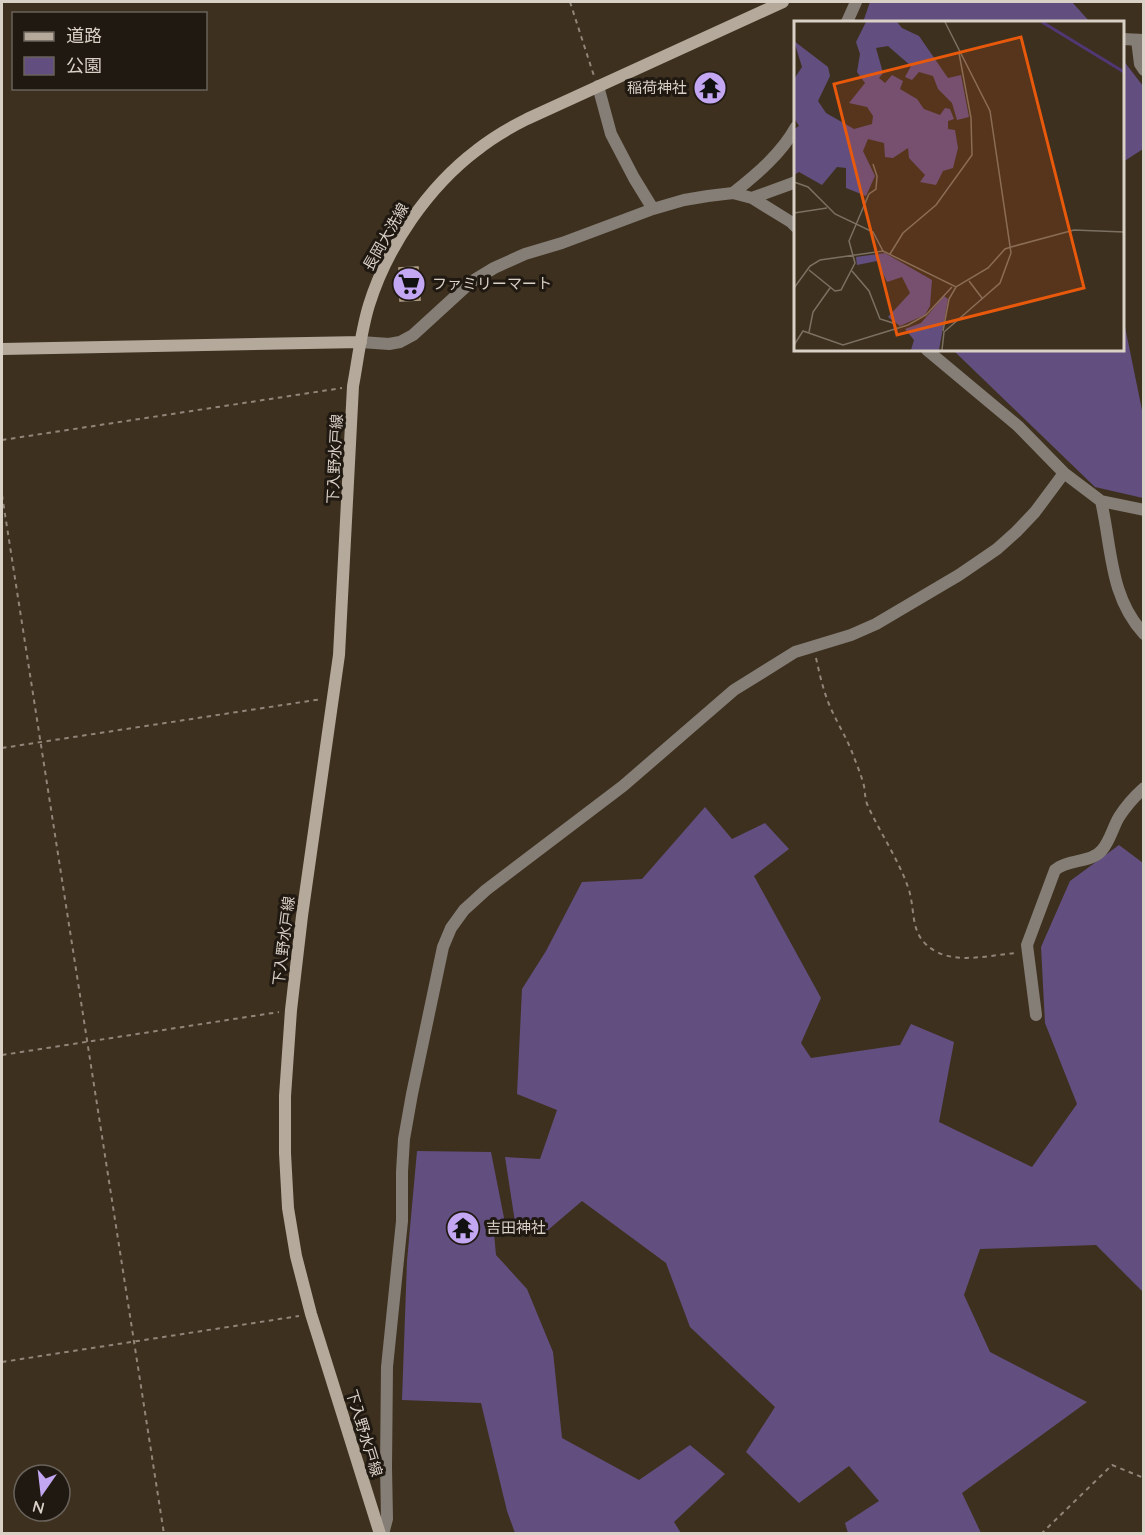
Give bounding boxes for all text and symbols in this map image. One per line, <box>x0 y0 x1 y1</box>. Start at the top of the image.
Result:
legend <box>12 12 207 90</box>
inset map <box>794 21 1124 351</box>
text: 道路 <box>66 24 102 47</box>
text: 公園 <box>66 54 102 77</box>
temple icon: 稲荷神社 <box>692 70 728 106</box>
place label: 稲荷神社 <box>627 78 687 97</box>
street label: 長岡大洗線 <box>359 200 413 274</box>
supermarket icon: ファミリーマート <box>391 266 427 302</box>
place label: ファミリーマート <box>432 274 552 293</box>
street label: 下入野水戸線 <box>323 414 346 504</box>
street label: 下入野水戸線 <box>269 895 298 987</box>
temple icon: 吉田神社 <box>445 1210 481 1246</box>
place label: 吉田神社 <box>486 1218 546 1237</box>
street label: 下入野水戸線 <box>342 1387 387 1479</box>
north arrow <box>12 1463 72 1523</box>
text: N <box>30 1496 46 1519</box>

